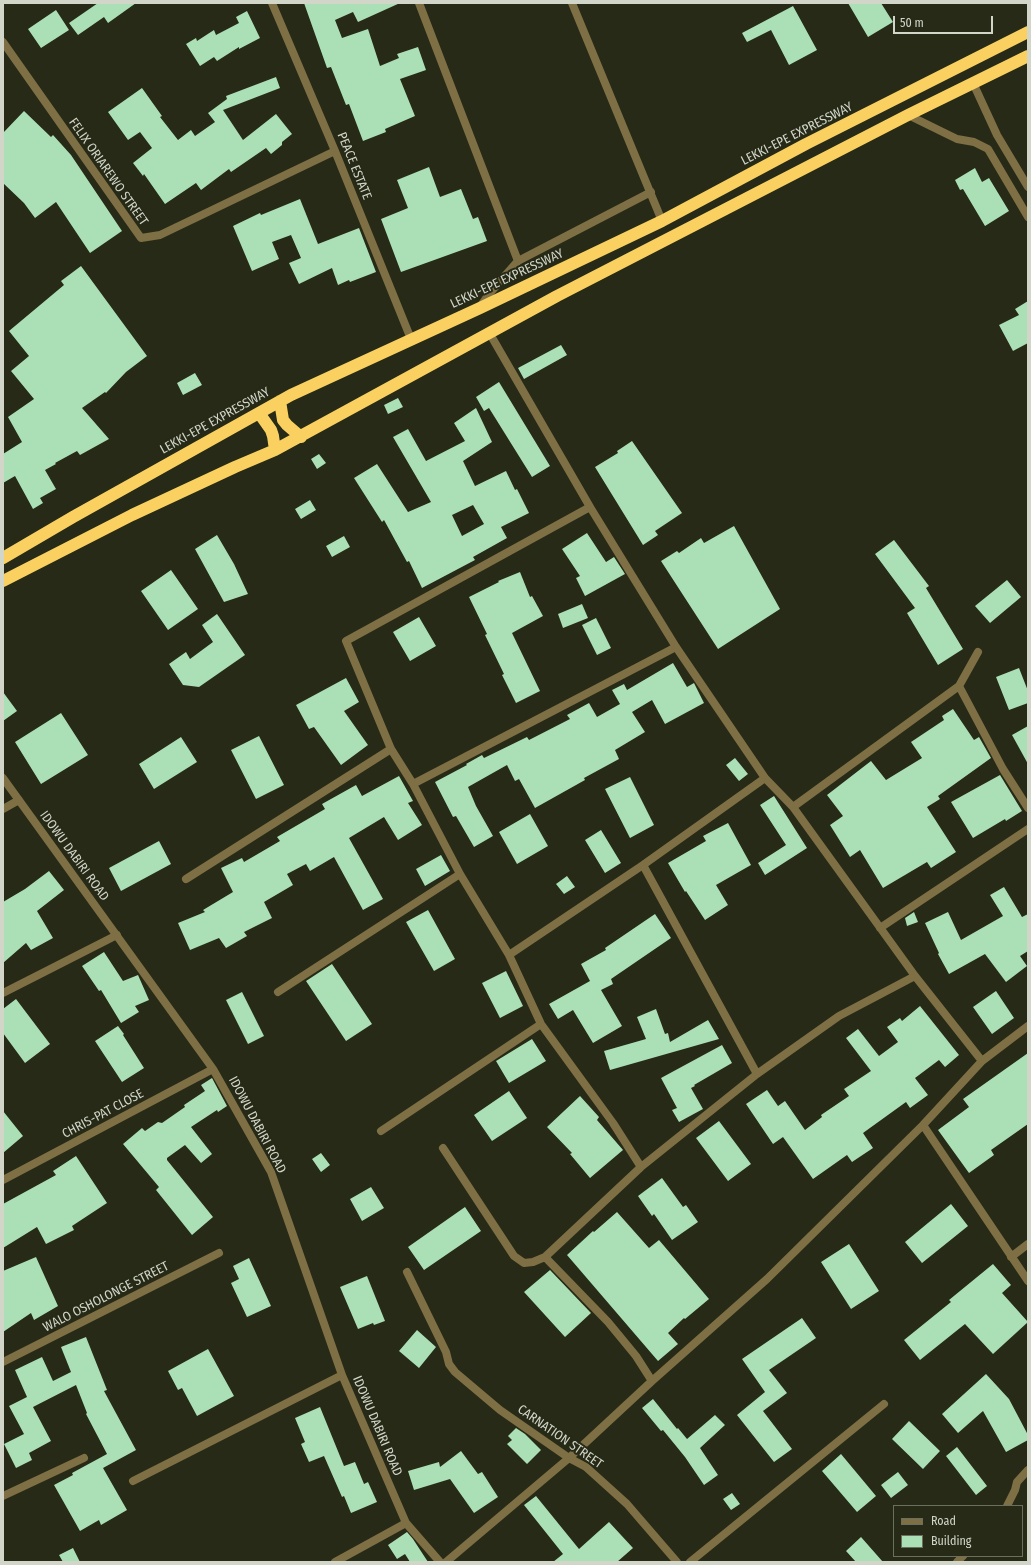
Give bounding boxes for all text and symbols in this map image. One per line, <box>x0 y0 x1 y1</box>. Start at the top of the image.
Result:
scale bar <box>895 8 995 34</box>
text: 50 m <box>900 16 924 30</box>
street label: LEKKI-EPE EXPRESSWAY <box>739 99 855 169</box>
street label: FELIX ORIAREWO STREET <box>65 115 151 229</box>
street label: PEACE ESTATE <box>333 130 375 202</box>
street label: LEKKI-EPE EXPRESSWAY <box>448 246 566 312</box>
street label: LEKKI-EPE EXPRESSWAY <box>157 384 273 458</box>
street label: IDOWU DABIRI ROAD <box>36 808 112 904</box>
street label: IDOWU DABIRI ROAD <box>225 1074 289 1176</box>
street label: CHRIS-PAT CLOSE <box>60 1086 146 1142</box>
street label: WALO OSHOLONGE STREET <box>41 1259 171 1335</box>
street label: IDOWU DABIRI ROAD <box>349 1374 405 1478</box>
street label: CARNATION STREET <box>514 1402 606 1472</box>
legend <box>893 1505 1023 1557</box>
text: Road <box>931 1514 956 1528</box>
text: Building <box>931 1534 971 1548</box>

